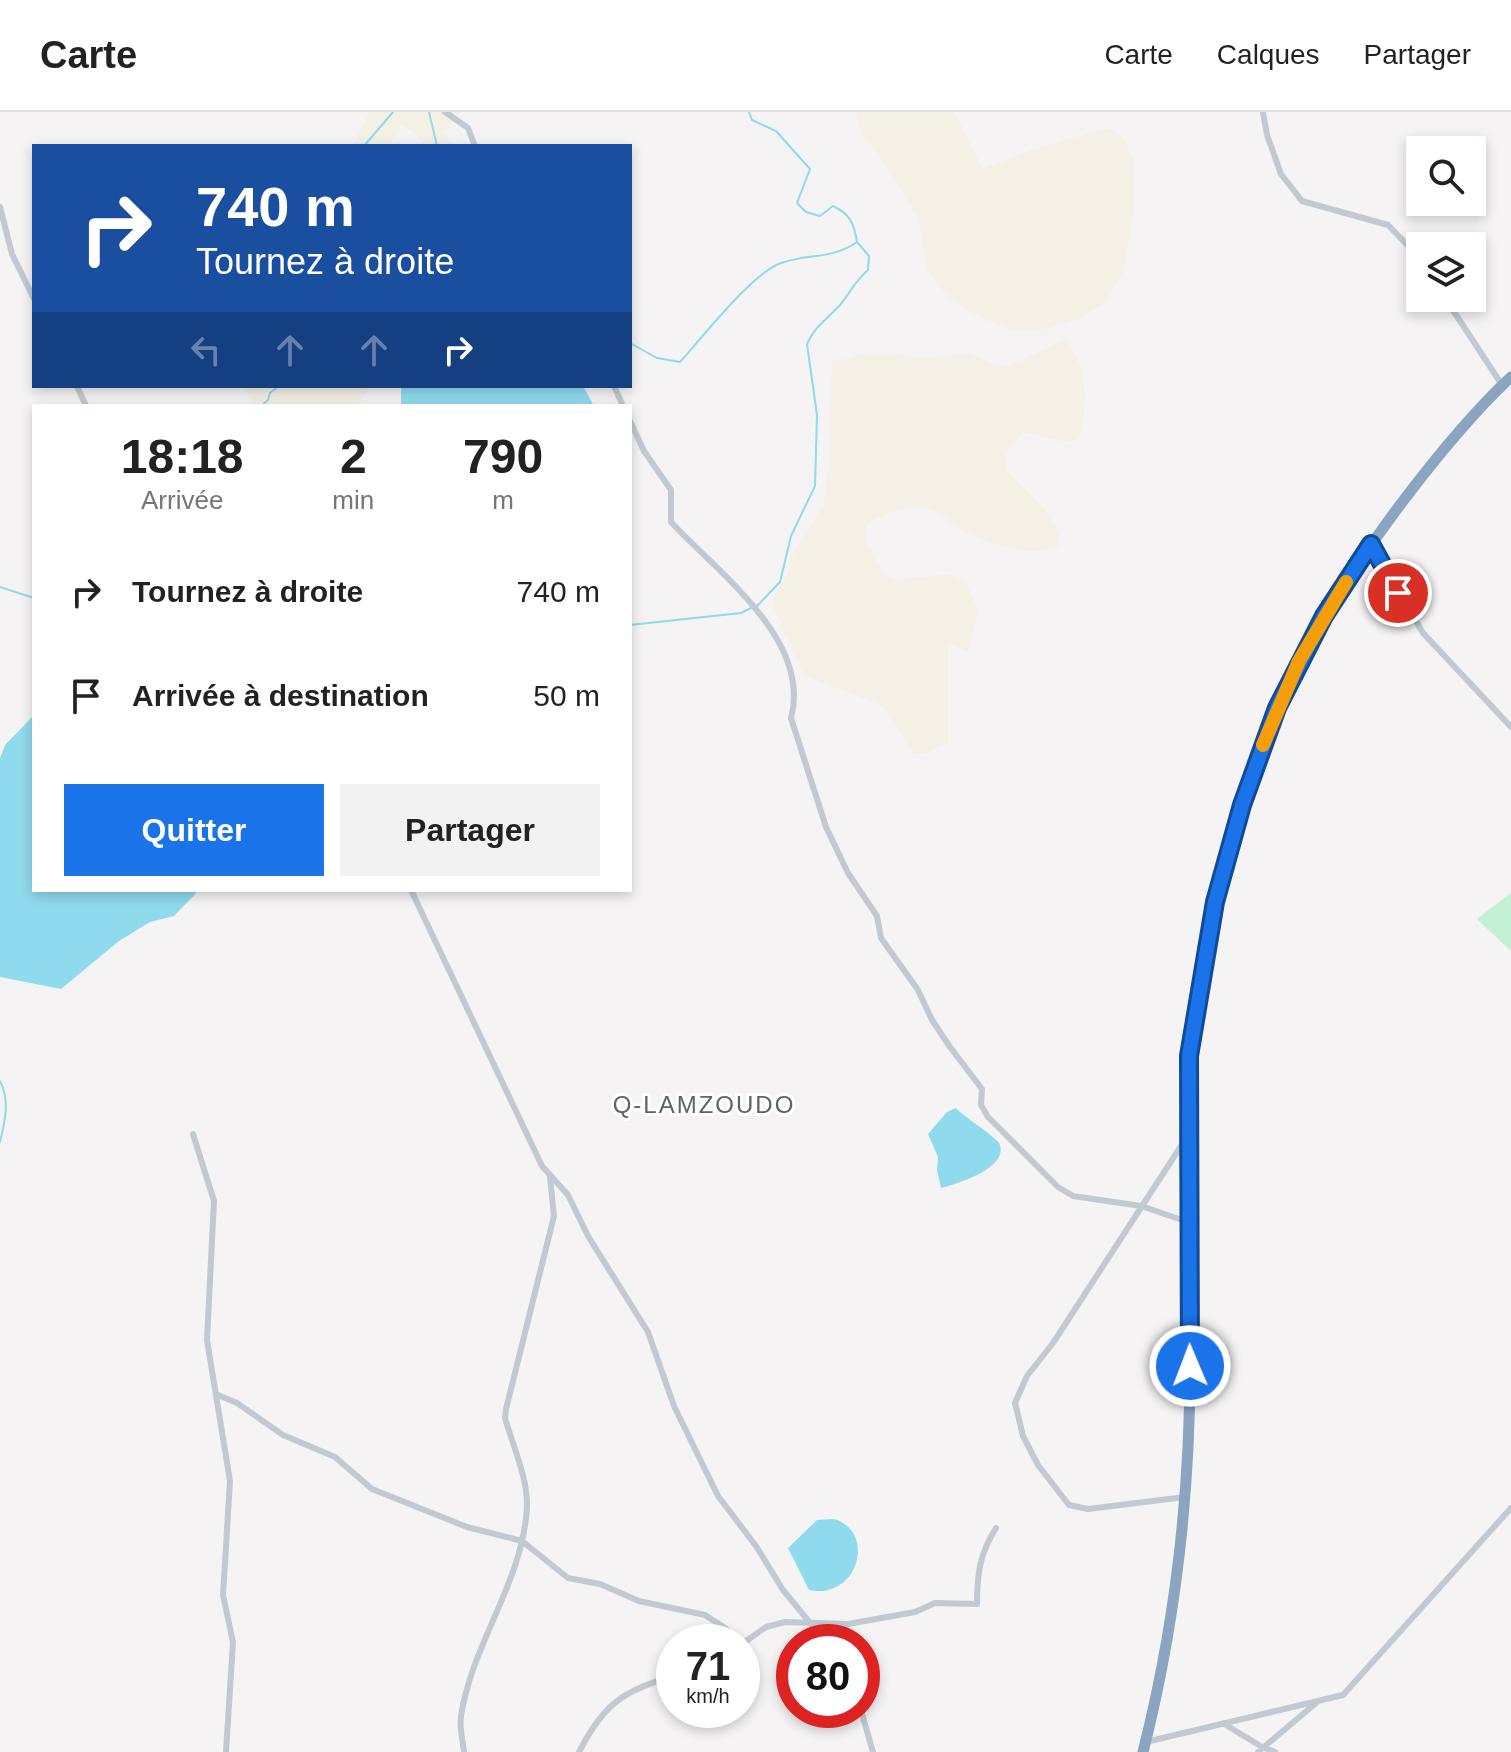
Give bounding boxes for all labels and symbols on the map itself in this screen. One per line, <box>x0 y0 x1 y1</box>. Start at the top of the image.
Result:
pin <box>1364 559 1432 627</box>
district label: Q-LAMZOUDO <box>613 1091 795 1118</box>
position arrow <box>1148 1324 1232 1408</box>
speed limit sign: 80 <box>776 1624 880 1728</box>

